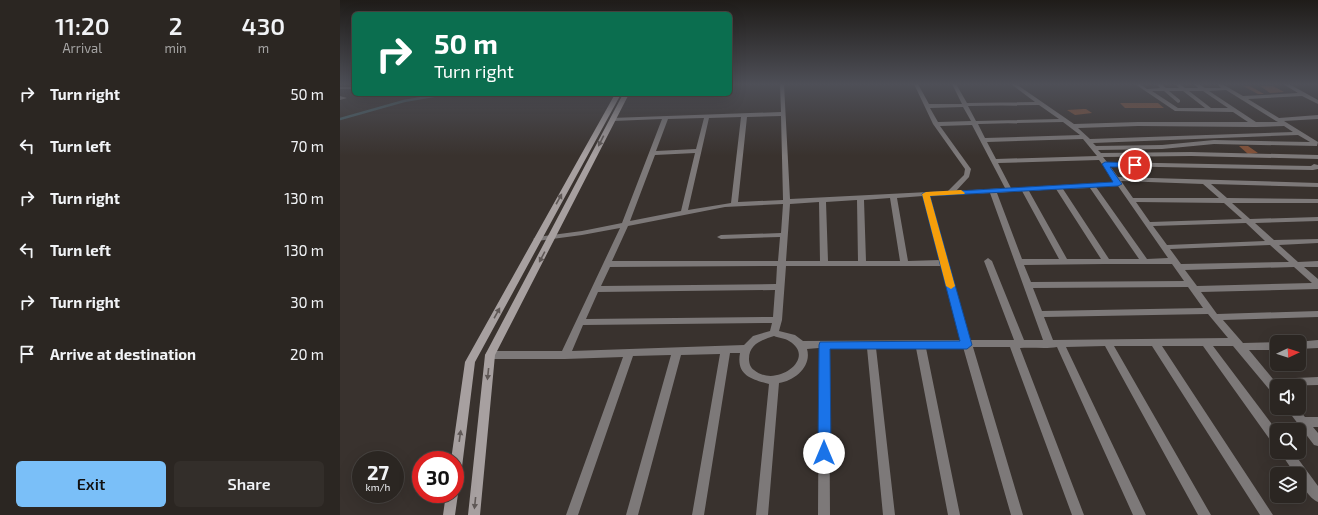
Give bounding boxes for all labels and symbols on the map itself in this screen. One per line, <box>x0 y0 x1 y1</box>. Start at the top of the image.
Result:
one-way arrow <box>598 135 605 147</box>
pin <box>1118 148 1152 182</box>
one-way arrow <box>556 193 562 205</box>
one-way arrow <box>539 251 545 262</box>
one-way arrow <box>493 307 500 319</box>
north arrow <box>1270 335 1306 371</box>
one-way arrow <box>485 368 491 380</box>
one-way arrow <box>457 430 463 442</box>
position arrow <box>803 432 845 474</box>
speed limit sign: 30 <box>412 451 464 503</box>
one-way arrow <box>472 497 478 509</box>

